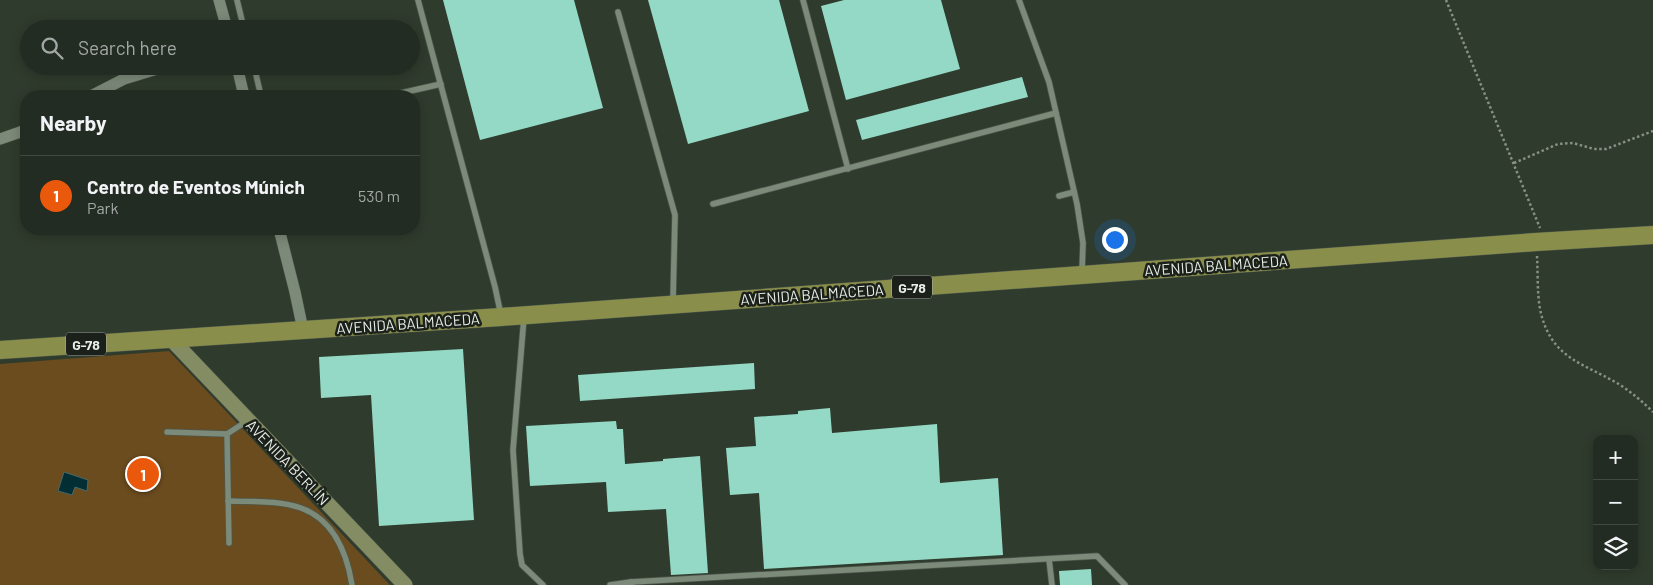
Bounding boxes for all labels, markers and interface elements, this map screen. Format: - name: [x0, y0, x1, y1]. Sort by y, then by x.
- search box: [20, 20, 420, 75]
- icon: search: [38, 34, 66, 62]
- text: Search here: [78, 36, 177, 59]
- text: Nearby: [40, 110, 106, 135]
- text: Centro de Eventos Múnich: [87, 175, 305, 198]
- text: 1: [53, 186, 59, 205]
- text: 530 m: [358, 186, 400, 205]
- text: Park: [87, 198, 118, 217]
- your location: [1102, 227, 1128, 253]
- street label: AVENIDA BALMACEDA: [1144, 251, 1288, 279]
- road number: G-78: [892, 276, 932, 298]
- street label: AVENIDA BALMACEDA: [740, 280, 884, 308]
- street label: AVENIDA BALMACEDA: [336, 309, 480, 337]
- road number: G-78: [66, 332, 106, 356]
- street label: AVENIDA BERLÍN: [243, 416, 333, 508]
- map controls: [1593, 435, 1638, 570]
- button: +: [1593, 435, 1638, 480]
- pin: 1: [127, 455, 159, 493]
- button: −: [1593, 480, 1638, 525]
- button: layers: [1593, 525, 1638, 570]

